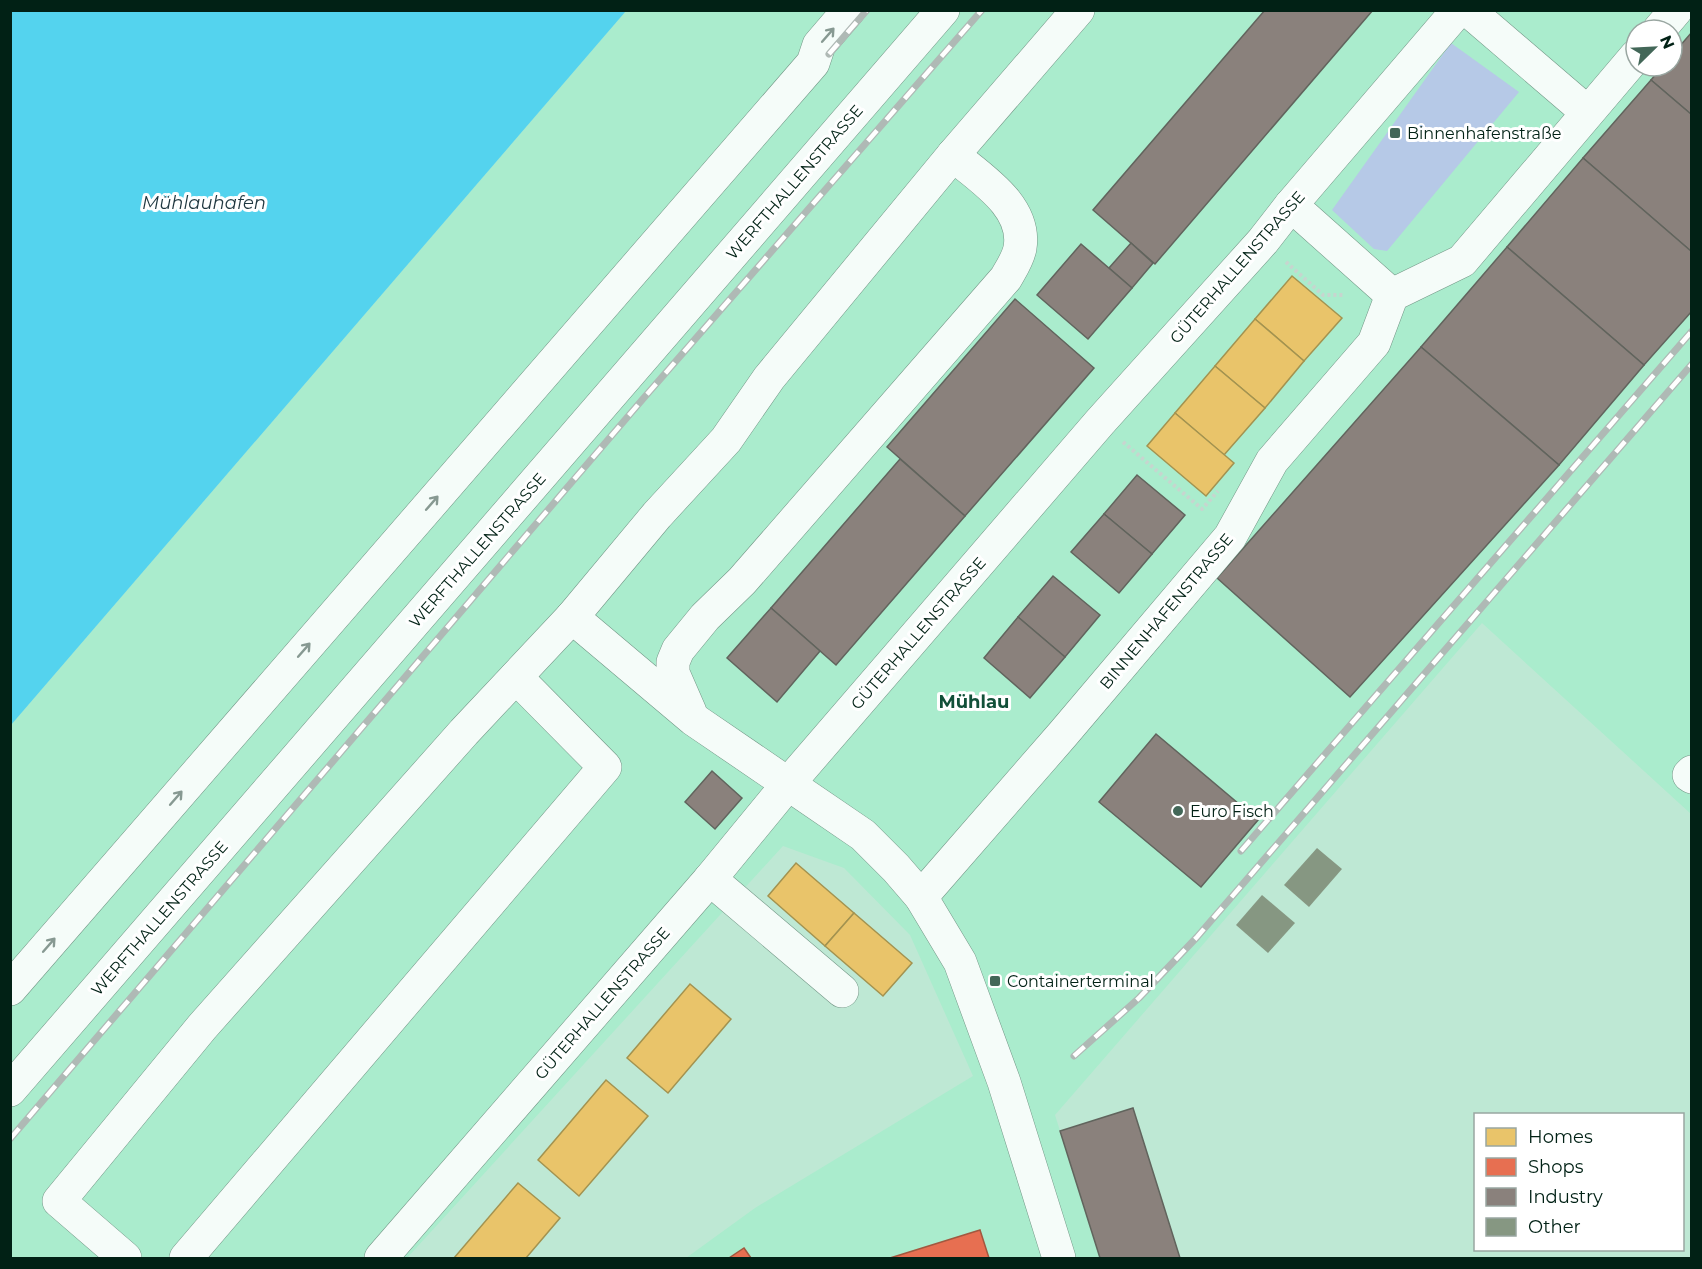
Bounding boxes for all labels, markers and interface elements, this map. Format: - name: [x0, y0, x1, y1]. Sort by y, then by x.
- north arrow: [1624, 18, 1684, 78]
- one-way arrow: [821, 28, 835, 43]
- text: N: [1656, 32, 1679, 52]
- street label: WERFTHALLENSTRASSE: [722, 101, 867, 263]
- place label: Binnenhafenstraße: [1407, 124, 1561, 143]
- marker: Binnenhafenstraße: [1388, 126, 1402, 140]
- street label: GÜTERHALLENSTRASSE: [1165, 187, 1309, 347]
- water label: Mühlauhafen: [142, 192, 266, 214]
- street label: WERFTHALLENSTRASSE: [405, 469, 550, 631]
- one-way arrow: [425, 496, 439, 511]
- street label: BINNENHAFENSTRASSE: [1096, 530, 1237, 693]
- street label: GÜTERHALLENSTRASSE: [846, 553, 990, 713]
- one-way arrow: [297, 643, 311, 658]
- district label: Mühlau: [939, 691, 1009, 713]
- one-way arrow: [170, 790, 183, 806]
- place label: Euro Fisch: [1190, 802, 1274, 821]
- marker: Euro Fisch: [1171, 804, 1185, 818]
- street label: WERFTHALLENSTRASSE: [87, 837, 232, 999]
- street label: GÜTERHALLENSTRASSE: [530, 923, 674, 1083]
- one-way arrow: [42, 938, 56, 953]
- place label: Containerterminal: [1007, 972, 1154, 991]
- marker: Containerterminal: [988, 974, 1002, 988]
- legend: [1474, 1113, 1684, 1251]
- text: Homes: [1528, 1126, 1593, 1148]
- text: Shops: [1528, 1156, 1584, 1178]
- text: Industry: [1528, 1186, 1603, 1208]
- text: Other: [1528, 1216, 1581, 1238]

